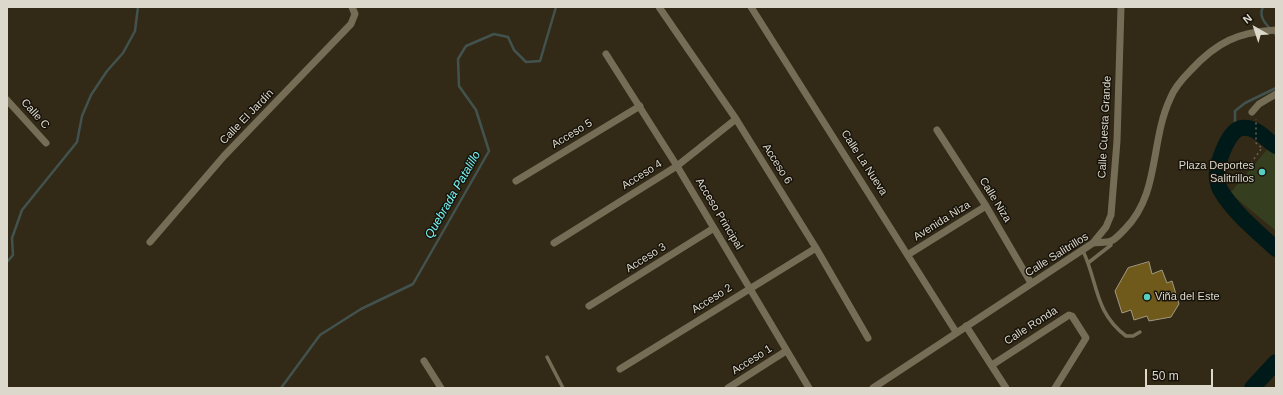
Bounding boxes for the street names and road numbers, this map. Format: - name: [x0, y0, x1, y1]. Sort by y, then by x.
- street label: Calle Cuesta Grande: [1096, 75, 1114, 179]
- street label: Calle El Jardín: [217, 87, 277, 147]
- street label: Calle C: [18, 96, 52, 132]
- street label: Acceso 5: [549, 117, 595, 151]
- street label: Calle La Nueva: [838, 128, 890, 198]
- street label: Acceso 6: [759, 141, 795, 187]
- street label: Acceso 4: [619, 157, 665, 193]
- street label: Calle Niza: [976, 175, 1014, 225]
- street label: Acceso Principal: [692, 176, 746, 252]
- street label: Avenida Niza: [911, 198, 973, 244]
- street label: Calle Salitrillos: [1023, 230, 1091, 280]
- street label: Acceso 3: [623, 240, 669, 276]
- street label: Acceso 2: [689, 281, 735, 317]
- street label: Calle Ronda: [1002, 304, 1060, 348]
- street label: Acceso 1: [729, 342, 775, 378]

